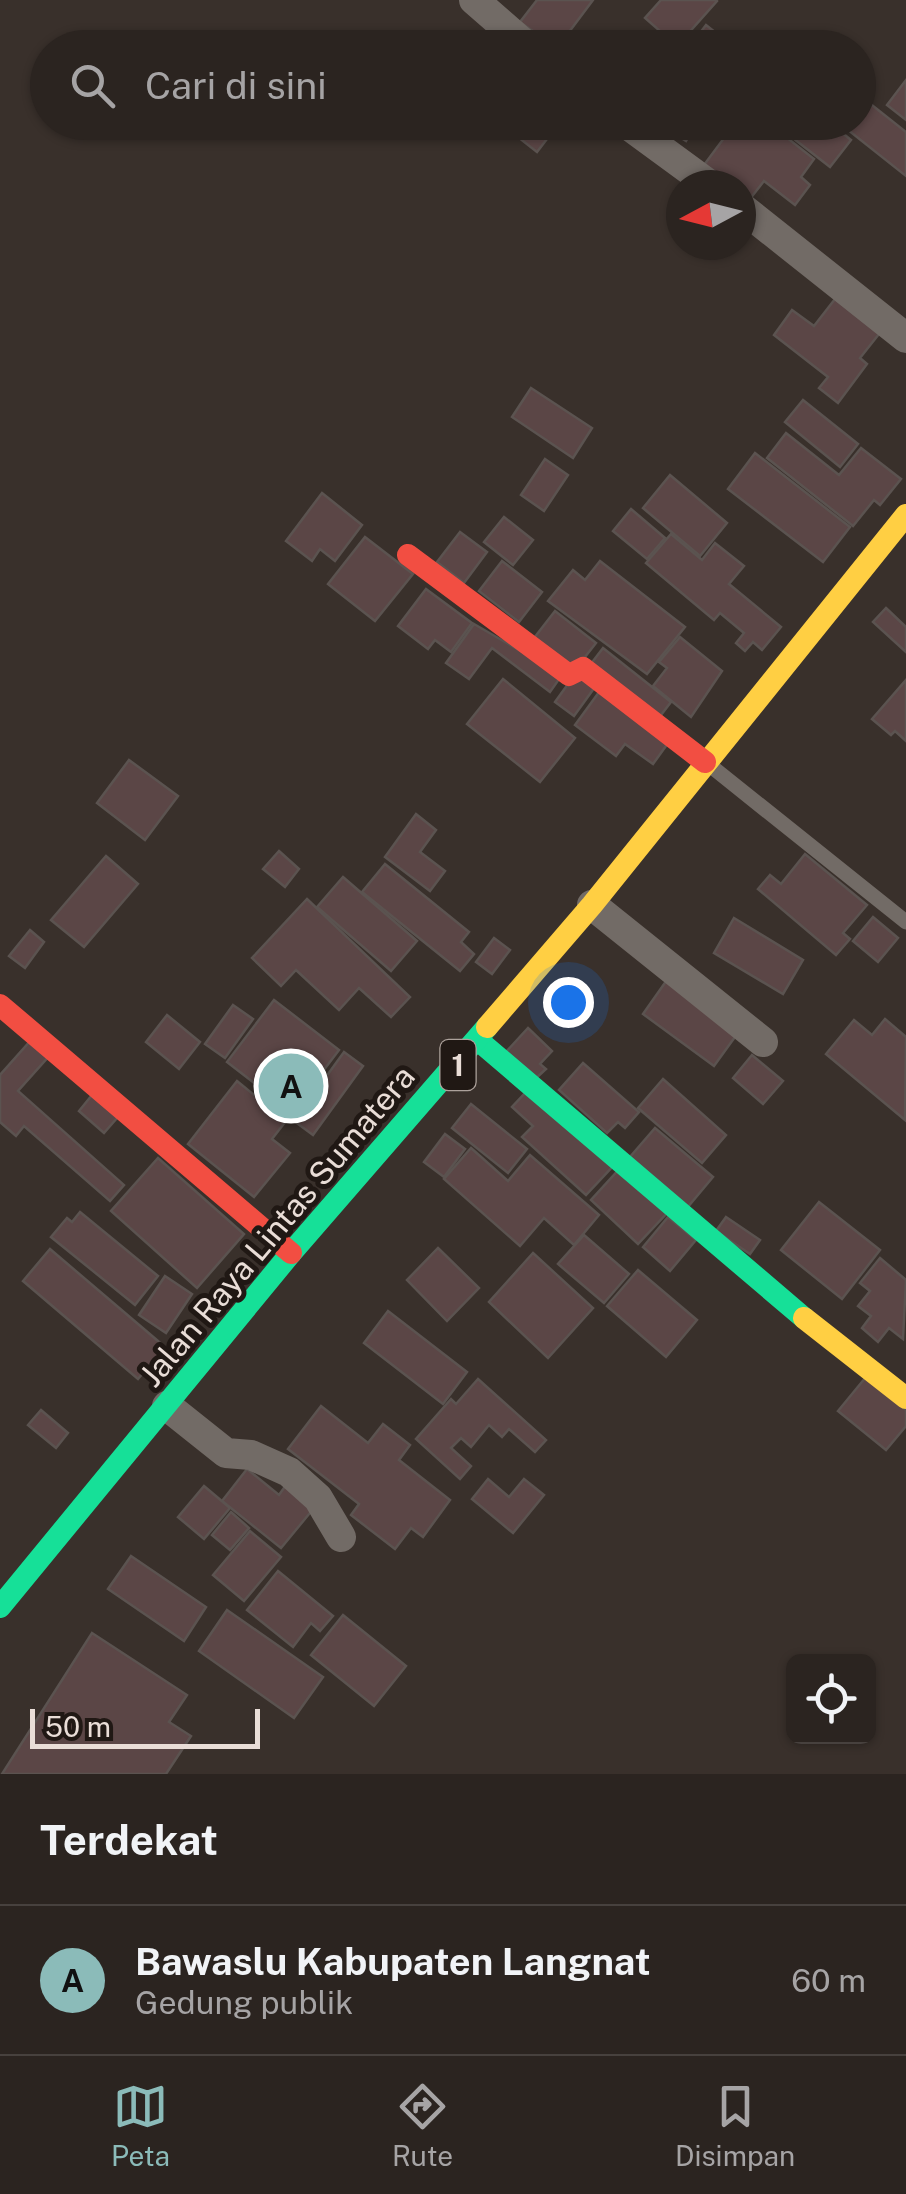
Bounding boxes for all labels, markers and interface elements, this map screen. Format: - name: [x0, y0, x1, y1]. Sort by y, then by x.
- search box: [30, 30, 876, 140]
- icon: search: [65, 58, 120, 113]
- text: Cari di sini: [145, 63, 327, 108]
- north arrow: [666, 170, 756, 260]
- your location: [543, 977, 594, 1028]
- road number: 1: [440, 1040, 476, 1090]
- pin: A: [258, 1048, 324, 1124]
- street label: Jalan Raya Lintas Sumatera: [132, 1058, 422, 1394]
- map controls: [786, 1654, 876, 1744]
- button: locate: [786, 1654, 876, 1744]
- scale bar: [30, 1704, 260, 1748]
- text: 50 m: [45, 1710, 111, 1743]
- text: Terdekat: [40, 1815, 218, 1864]
- text: Bawaslu Kabupaten Langnat: [135, 1939, 651, 1984]
- text: A: [61, 1962, 84, 1999]
- text: 60 m: [791, 1962, 866, 1999]
- text: Gedung publik: [135, 1984, 353, 2021]
- tab: Peta: [111, 2079, 170, 2172]
- tab: Rute: [392, 2079, 453, 2172]
- tab: Disimpan: [675, 2079, 795, 2172]

